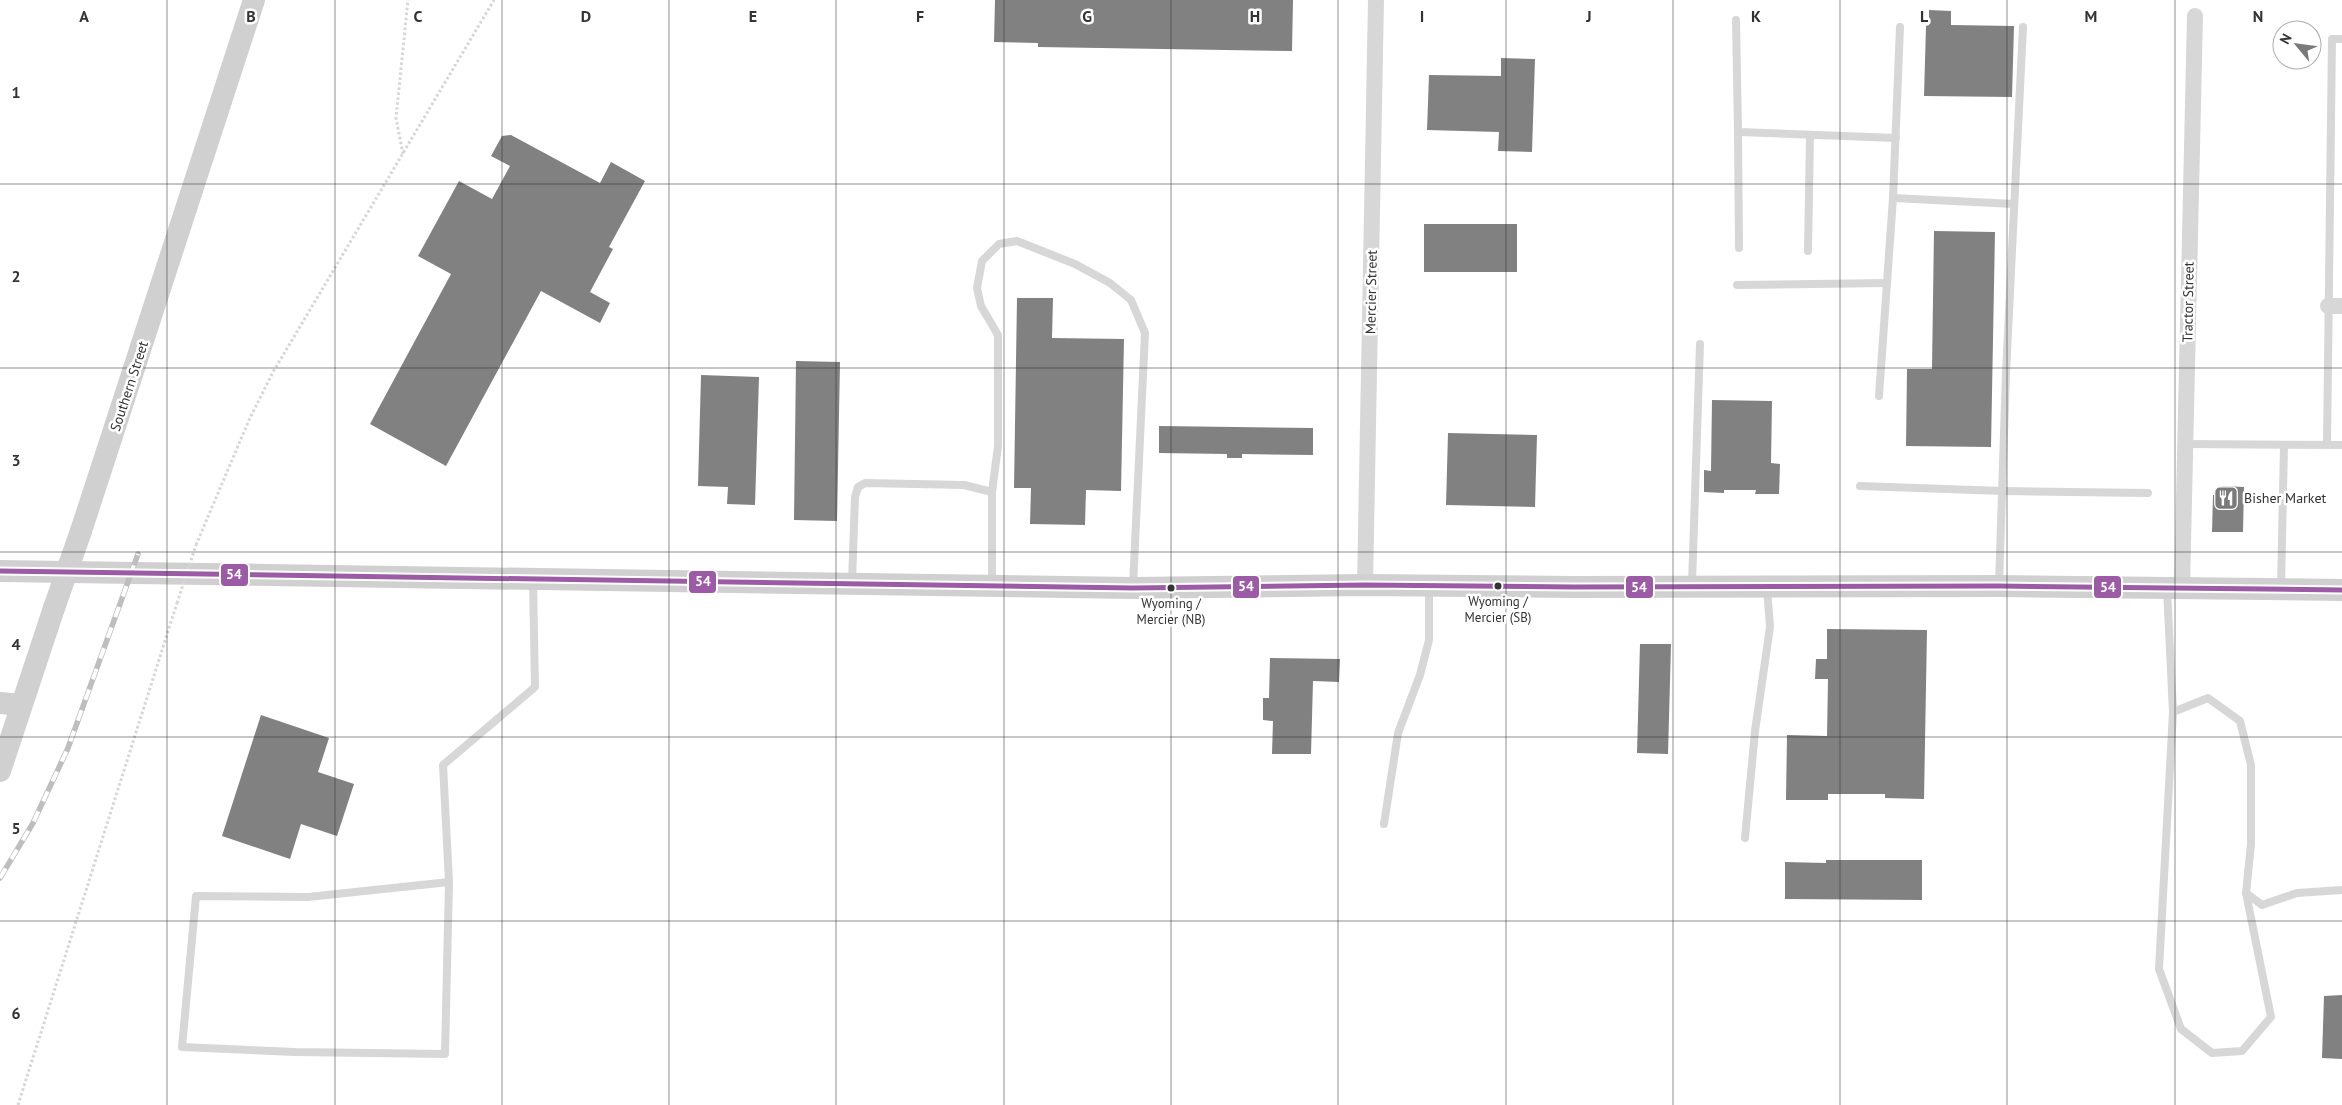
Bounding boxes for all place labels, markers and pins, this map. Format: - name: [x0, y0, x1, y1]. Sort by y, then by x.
- restaurant icon: Bisher Market: [2213, 485, 2239, 511]
- place label: Bisher Market: [2244, 489, 2327, 507]
- marker: Wyoming / Mercier (SB): [1493, 581, 1503, 591]
- marker: Wyoming / Mercier (NB): [1166, 583, 1176, 593]
- place label: Wyoming / Mercier (SB): [1465, 593, 1531, 626]
- place label: Wyoming / Mercier (NB): [1137, 595, 1205, 628]

